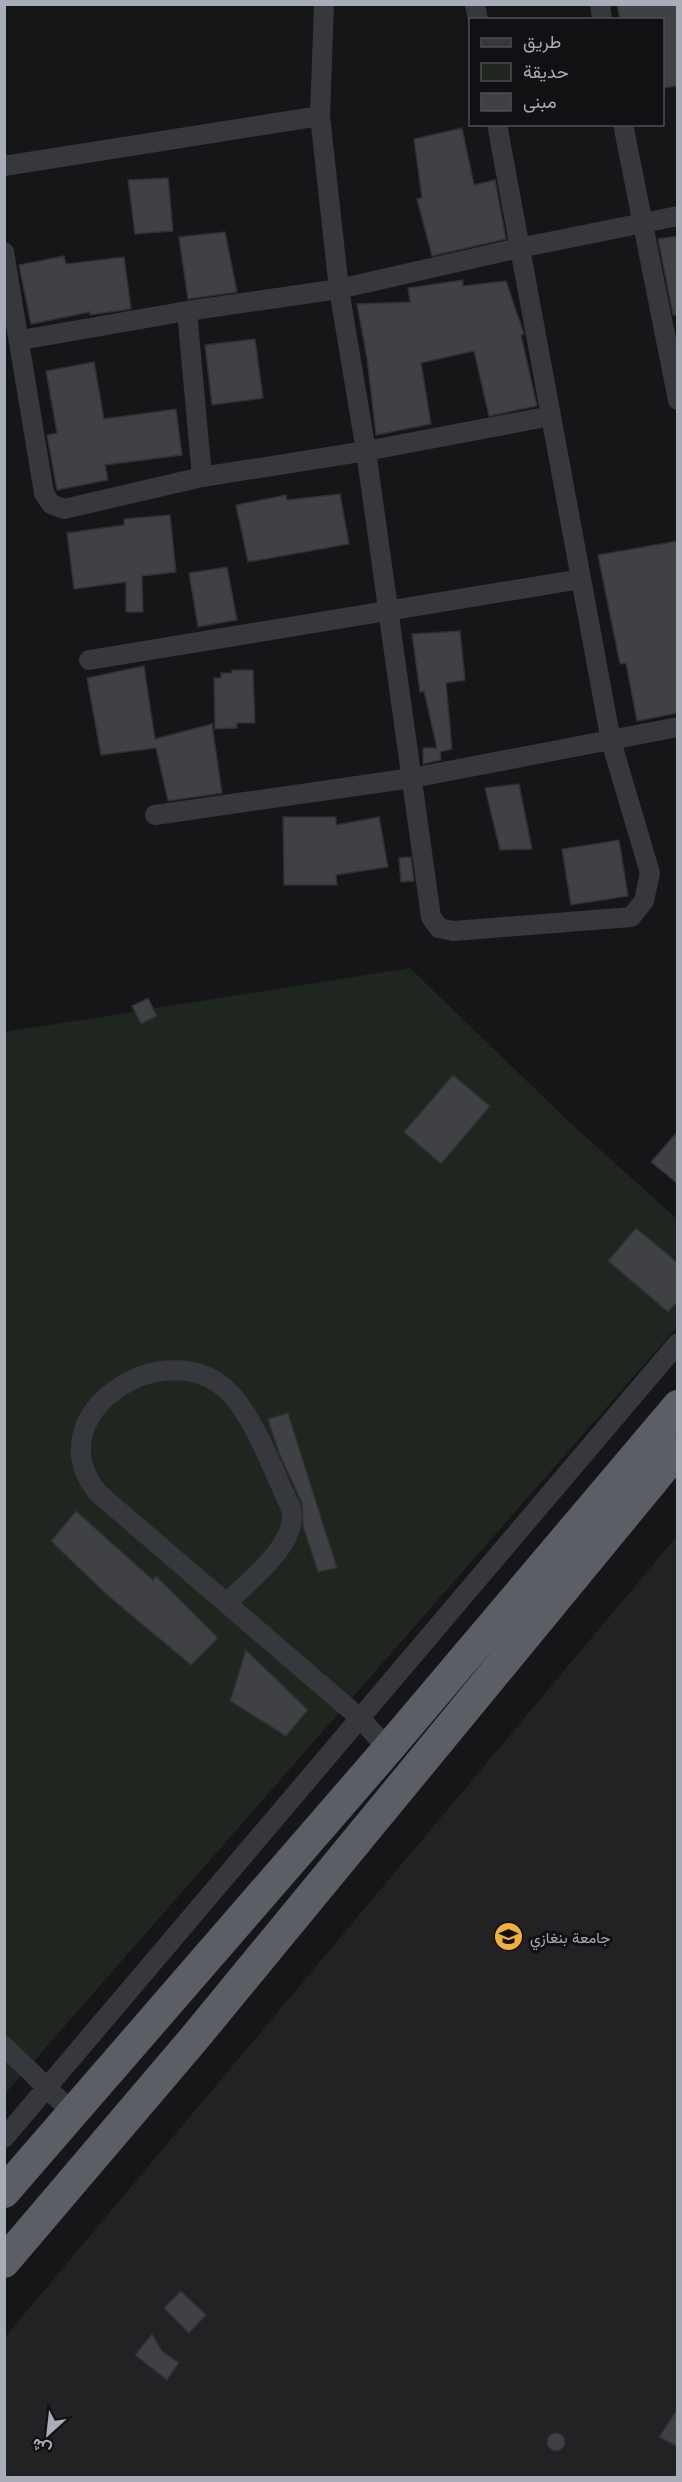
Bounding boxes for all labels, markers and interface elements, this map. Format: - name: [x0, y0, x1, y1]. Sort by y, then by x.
- legend: [469, 18, 664, 126]
- text: طريق: [523, 31, 561, 53]
- text: حديقة: [523, 61, 569, 82]
- text: مبنى: [523, 91, 557, 113]
- school or university icon: جامعة بنغازي: [493, 1921, 525, 1953]
- place label: جامعة بنغازي: [530, 1928, 610, 1951]
- north arrow: [18, 2404, 78, 2464]
- text: ش: [28, 2434, 54, 2461]

